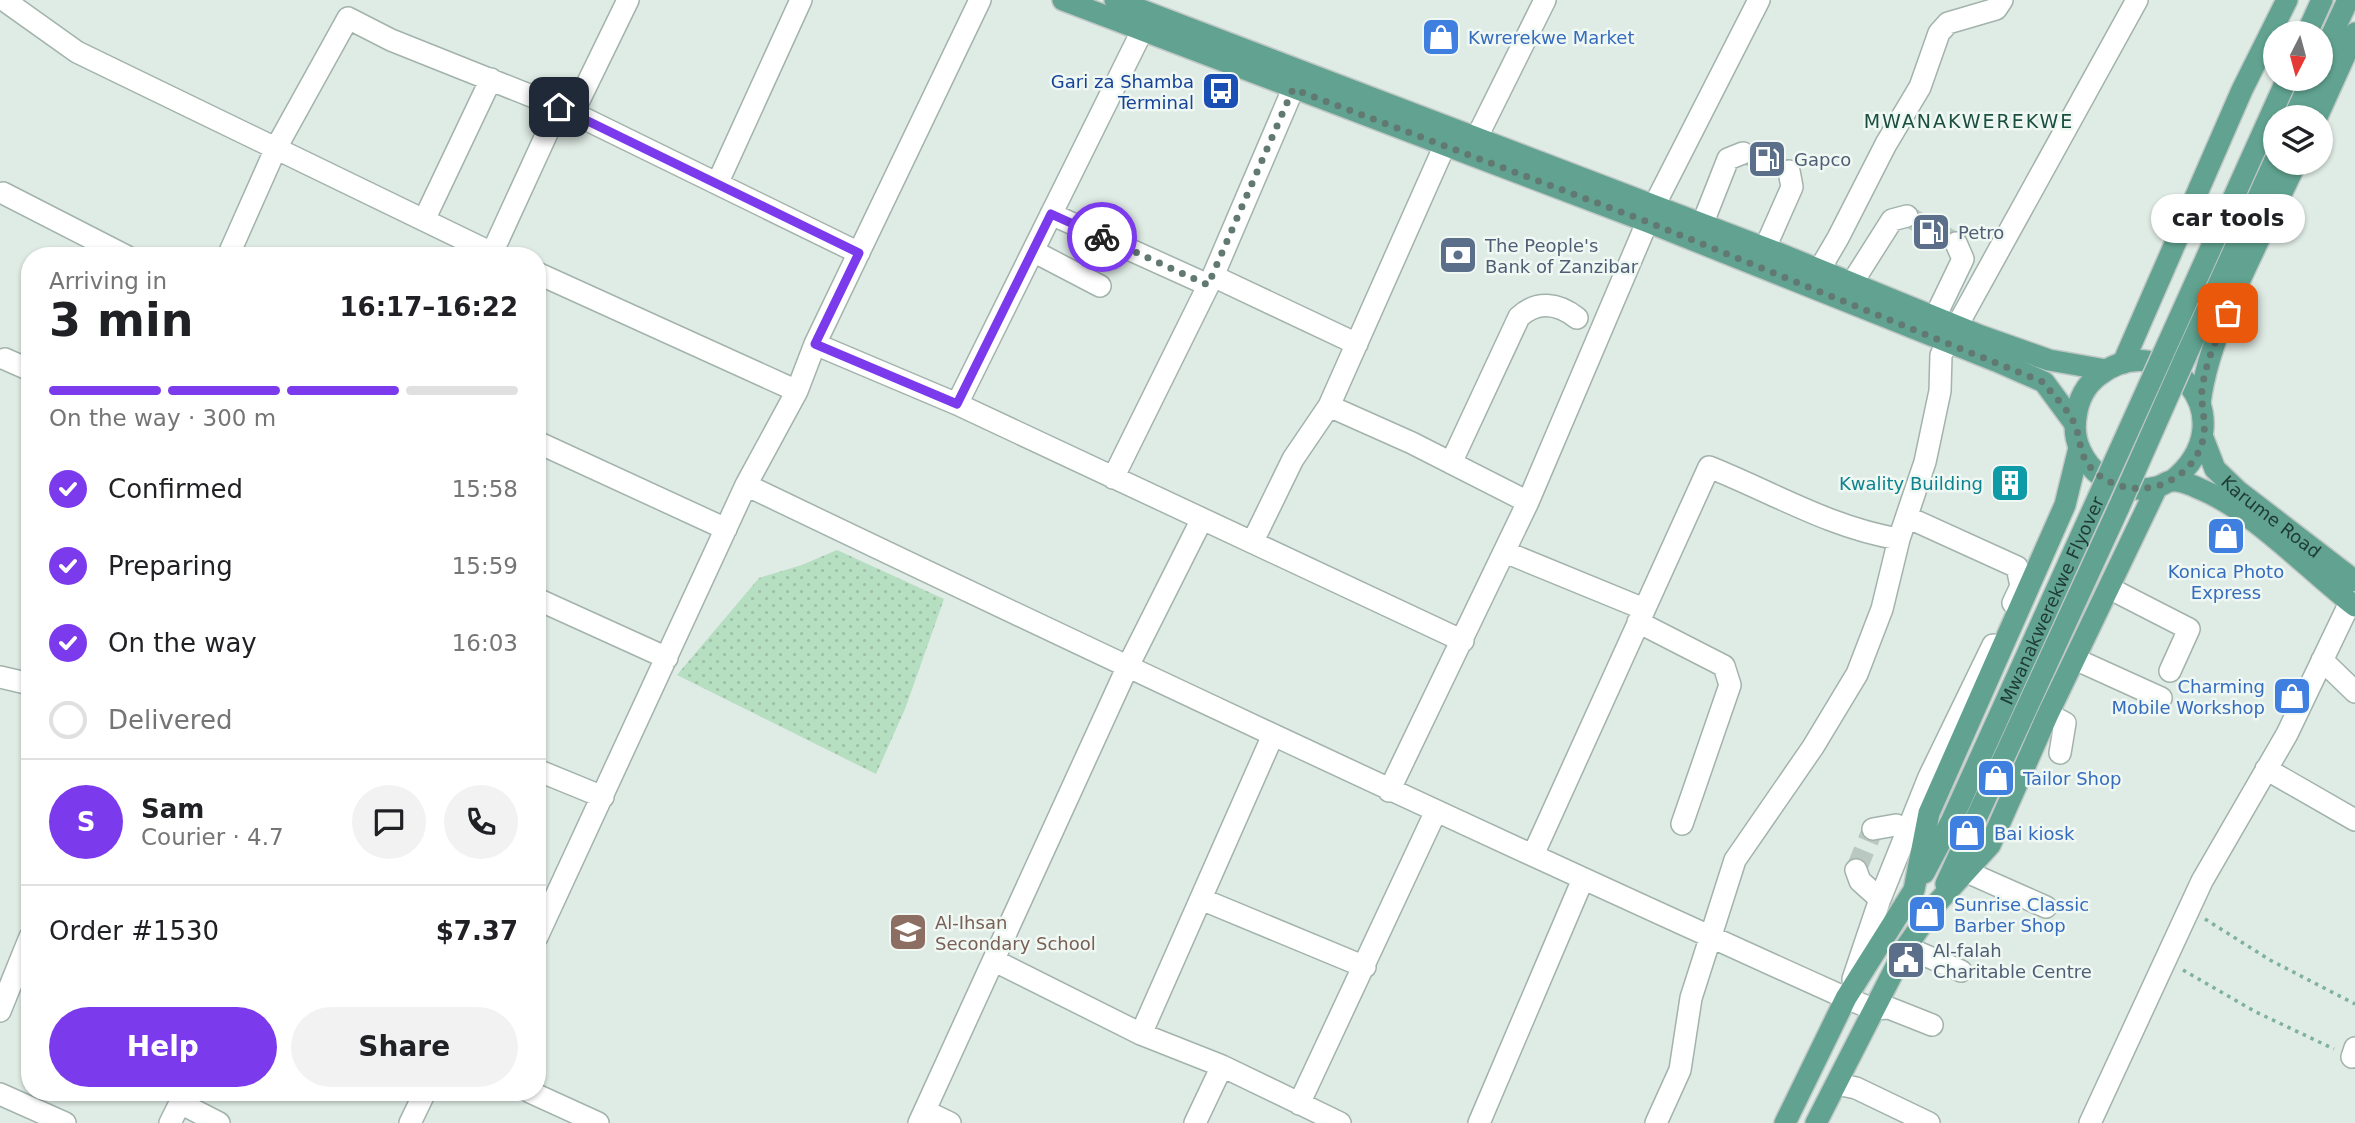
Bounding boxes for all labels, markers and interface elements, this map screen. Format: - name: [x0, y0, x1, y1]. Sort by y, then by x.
- shop icon: Kwrerekwe Market: [1420, 16, 1462, 58]
- north arrow: [2263, 21, 2333, 91]
- map controls: [2263, 21, 2333, 175]
- place label: Kwrerekwe Market: [1468, 27, 1635, 48]
- bus stop icon: Gari za Shamba Terminal: [1200, 70, 1242, 112]
- place label: Gari za Shamba Terminal: [1051, 71, 1194, 113]
- pin: [529, 77, 589, 137]
- icon: home: [540, 88, 578, 126]
- button: layers: [2263, 105, 2333, 175]
- district label: MWANAKWEREKWE: [1864, 110, 2074, 132]
- fuel station icon: Gapco: [1746, 138, 1788, 180]
- place label: Gapco: [1794, 149, 1851, 170]
- callout: car tools: [2151, 194, 2305, 243]
- courier: [1067, 202, 1137, 272]
- text: car tools: [2172, 205, 2284, 231]
- fuel station icon: Petro: [1910, 211, 1952, 253]
- icon: bike: [1083, 218, 1121, 256]
- place label: Petro: [1958, 222, 2004, 243]
- bank icon: The People's Bank of Zanzibar: [1437, 234, 1479, 276]
- place label: The People's Bank of Zanzibar: [1484, 235, 1639, 277]
- text: Arriving in: [49, 268, 167, 294]
- pin: [2198, 283, 2258, 343]
- text: 16:17–16:22: [339, 292, 518, 322]
- text: 3 min: [49, 293, 193, 347]
- icon: bag: [2209, 294, 2247, 332]
- text: On the way · 300 m: [49, 405, 276, 431]
- building icon: Kwality Building: [1989, 462, 2031, 504]
- icon: check: [49, 470, 87, 508]
- street label: Karume Road: [2217, 471, 2326, 562]
- place label: Kwality Building: [1839, 473, 1983, 494]
- text: Confirmed: [108, 474, 243, 504]
- text: 15:58: [452, 476, 518, 502]
- street label: Mwanakwerekwe Flyover: [1995, 493, 2108, 708]
- shop icon: Konica Photo Express: [2205, 515, 2247, 557]
- icon: check: [49, 547, 87, 585]
- text: Preparing: [108, 551, 233, 581]
- text: 15:59: [452, 553, 518, 579]
- place label: Konica Photo Express: [2168, 561, 2284, 603]
- icon: check: [49, 624, 87, 662]
- text: On the way: [108, 628, 257, 658]
- text: 16:03: [452, 630, 518, 656]
- shop icon: Charming Mobile Workshop: [2271, 675, 2313, 717]
- place label: Charming Mobile Workshop: [2111, 676, 2265, 718]
- text: Delivered: [108, 705, 232, 735]
- shop icon: Tailor Shop: [1975, 757, 2017, 799]
- place label: Tailor Shop: [2022, 768, 2121, 789]
- button: chat: [352, 785, 426, 859]
- button: phone: [444, 785, 518, 859]
- text: Sam: [141, 794, 204, 824]
- text: S: [77, 807, 95, 837]
- shop icon: Bai kiosk: [1946, 812, 1988, 854]
- place label: Bai kiosk: [1994, 823, 2075, 844]
- text: Courier · 4.7: [141, 824, 284, 850]
- shop icon: Sunrise Classic Barber Shop: [1906, 893, 1948, 935]
- place label: Sunrise Classic Barber Shop: [1954, 894, 2089, 936]
- school or university icon: Al-Ihsan Secondary School: [887, 911, 929, 953]
- place label: Al-Ihsan Secondary School: [935, 912, 1096, 954]
- text: Order #1530: [49, 916, 219, 946]
- text: $7.37: [436, 916, 518, 946]
- public building icon: Al-falah Charitable Centre: [1885, 939, 1927, 981]
- place label: Al-falah Charitable Centre: [1933, 940, 2092, 982]
- button: Help: [49, 1007, 277, 1087]
- button: Share: [291, 1007, 518, 1087]

